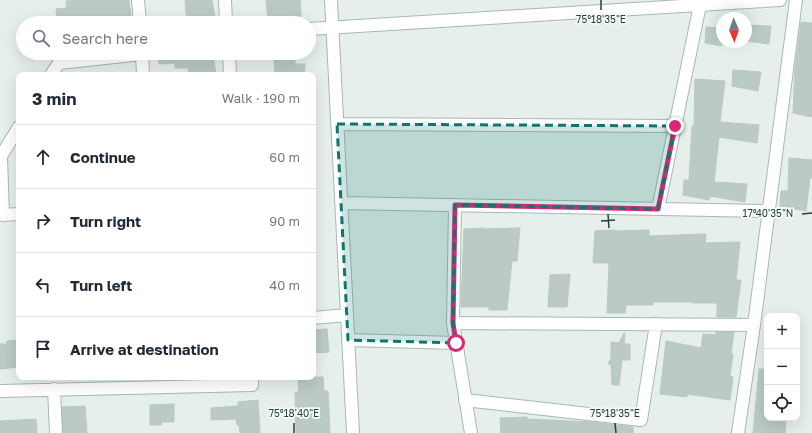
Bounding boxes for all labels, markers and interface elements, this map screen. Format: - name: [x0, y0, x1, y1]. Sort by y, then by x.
- north arrow: [716, 12, 752, 48]
- text: 75°18'35"E: [576, 13, 626, 25]
- search box: [16, 16, 316, 60]
- icon: search: [30, 27, 52, 49]
- text: Search here: [62, 29, 148, 47]
- text: 3 min: [32, 88, 76, 109]
- text: Walk · 190 m: [222, 90, 300, 106]
- route end: [666, 117, 684, 135]
- icon: ahead: [32, 146, 54, 168]
- text: Continue: [70, 148, 136, 166]
- text: 60 m: [269, 149, 300, 165]
- text: 17°40'35"N: [743, 207, 793, 219]
- icon: right: [32, 210, 54, 232]
- text: Turn right: [70, 212, 141, 230]
- text: 90 m: [269, 213, 300, 229]
- icon: left: [32, 274, 54, 296]
- text: Turn left: [70, 276, 132, 294]
- text: 40 m: [269, 277, 300, 293]
- map controls: [764, 313, 800, 421]
- button: +: [764, 313, 800, 349]
- route start: [447, 334, 465, 352]
- icon: arrive: [32, 338, 54, 360]
- text: Arrive at destination: [70, 340, 219, 358]
- button: −: [764, 349, 800, 385]
- button: locate: [764, 385, 800, 421]
- text: 75°18'40"E: [269, 407, 319, 419]
- text: 75°18'35"E: [590, 407, 640, 419]

